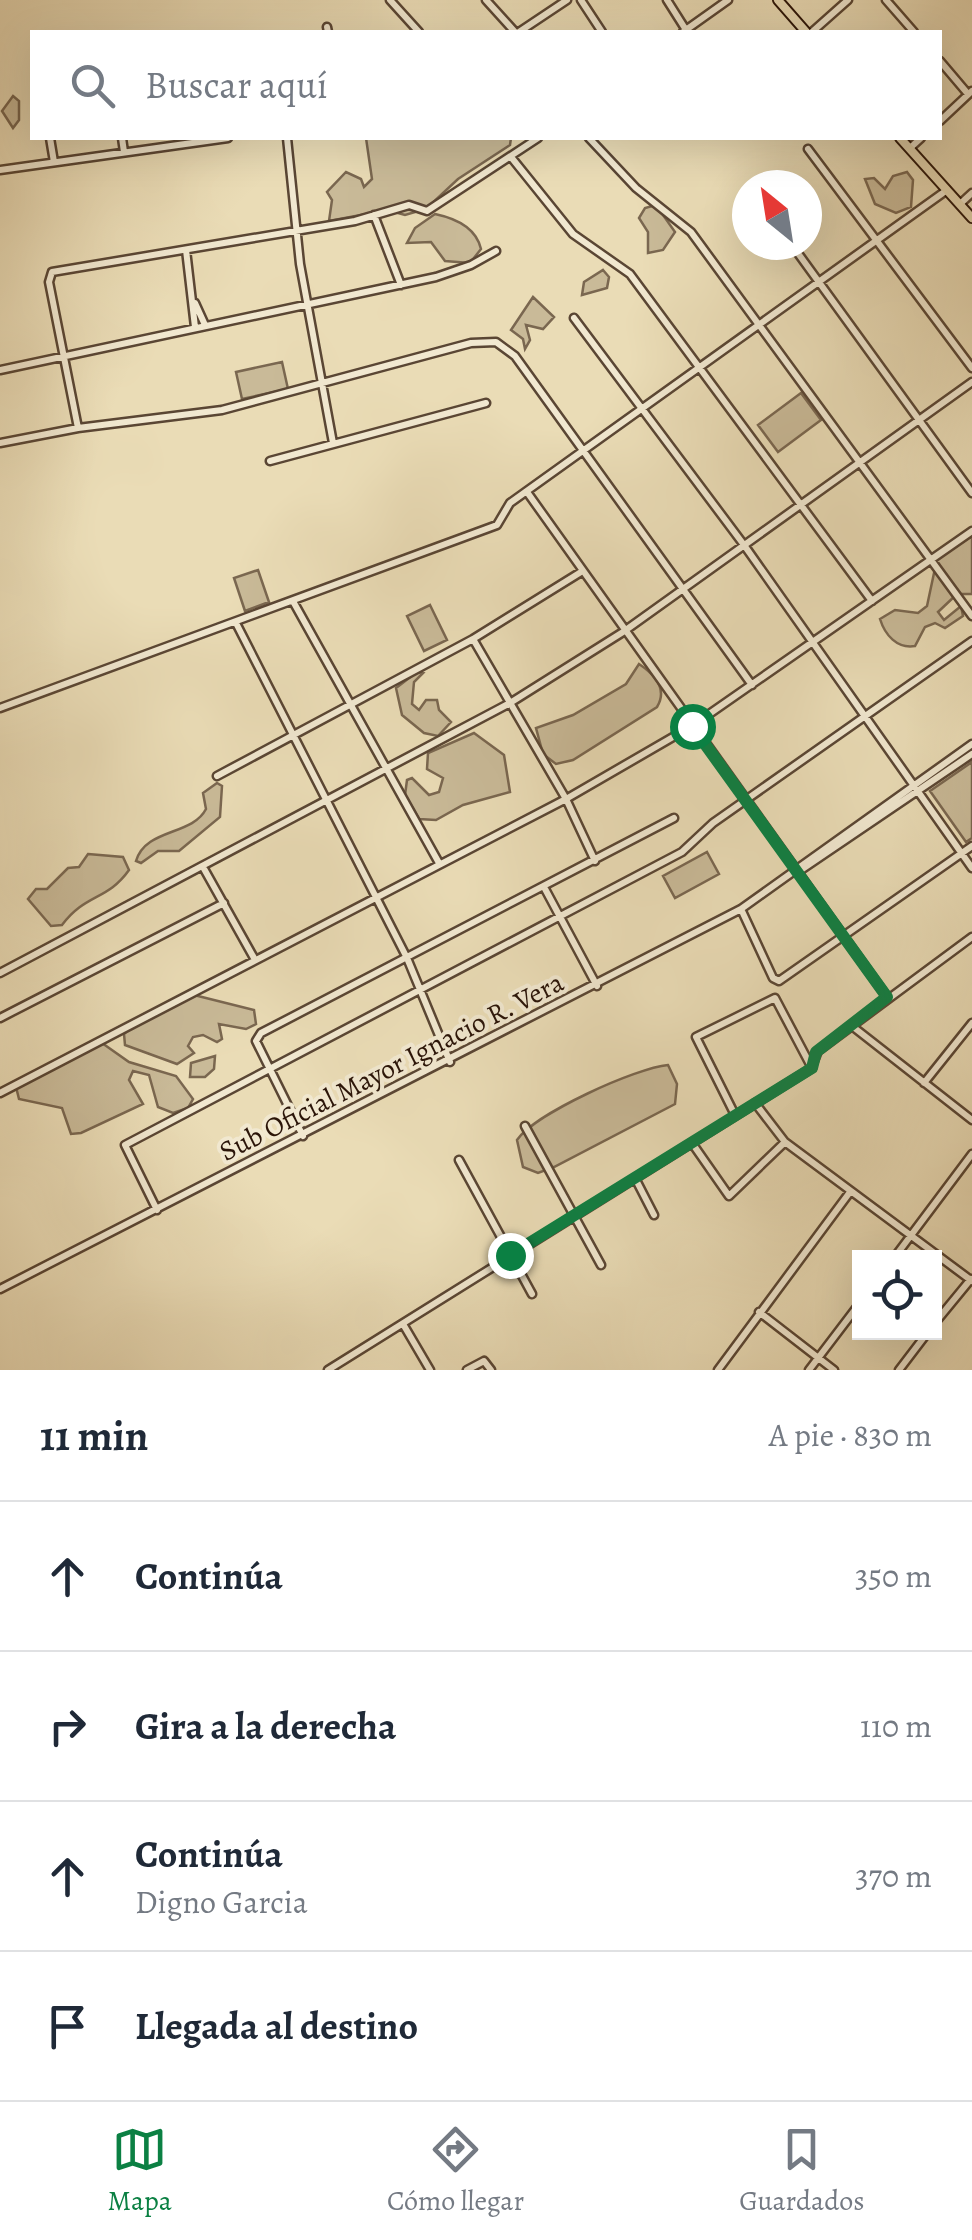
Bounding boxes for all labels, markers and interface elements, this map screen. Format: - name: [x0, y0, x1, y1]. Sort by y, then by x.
- search box: [30, 30, 942, 140]
- icon: search: [65, 58, 120, 113]
- text: Buscar aquí: [145, 59, 328, 111]
- north arrow: [732, 170, 822, 260]
- route start: [670, 704, 716, 750]
- street label: Sub Oficial Mayor Ignacio R. Vera: [213, 963, 570, 1170]
- route end: [488, 1233, 534, 1279]
- map controls: [852, 1250, 942, 1340]
- button: locate: [852, 1250, 942, 1340]
- text: 11 min: [40, 1407, 148, 1464]
- text: A pie · 830 m: [769, 1413, 932, 1457]
- icon: ahead: [40, 1549, 95, 1604]
- text: Continúa: [135, 1550, 283, 1602]
- text: 350 m: [855, 1554, 932, 1598]
- icon: right: [40, 1699, 95, 1754]
- text: Gira a la derecha: [135, 1700, 396, 1752]
- text: 110 m: [860, 1704, 932, 1748]
- text: Continúa: [135, 1828, 283, 1880]
- icon: ahead: [40, 1849, 95, 1904]
- text: 370 m: [855, 1854, 932, 1898]
- text: Digno Garcia: [135, 1880, 308, 1924]
- icon: arrive: [40, 1999, 95, 2054]
- text: Llegada al destino: [135, 2000, 418, 2052]
- tab: Mapa: [108, 2122, 172, 2220]
- tab: Cómo llegar: [387, 2122, 524, 2220]
- tab: Guardados: [739, 2122, 864, 2220]

